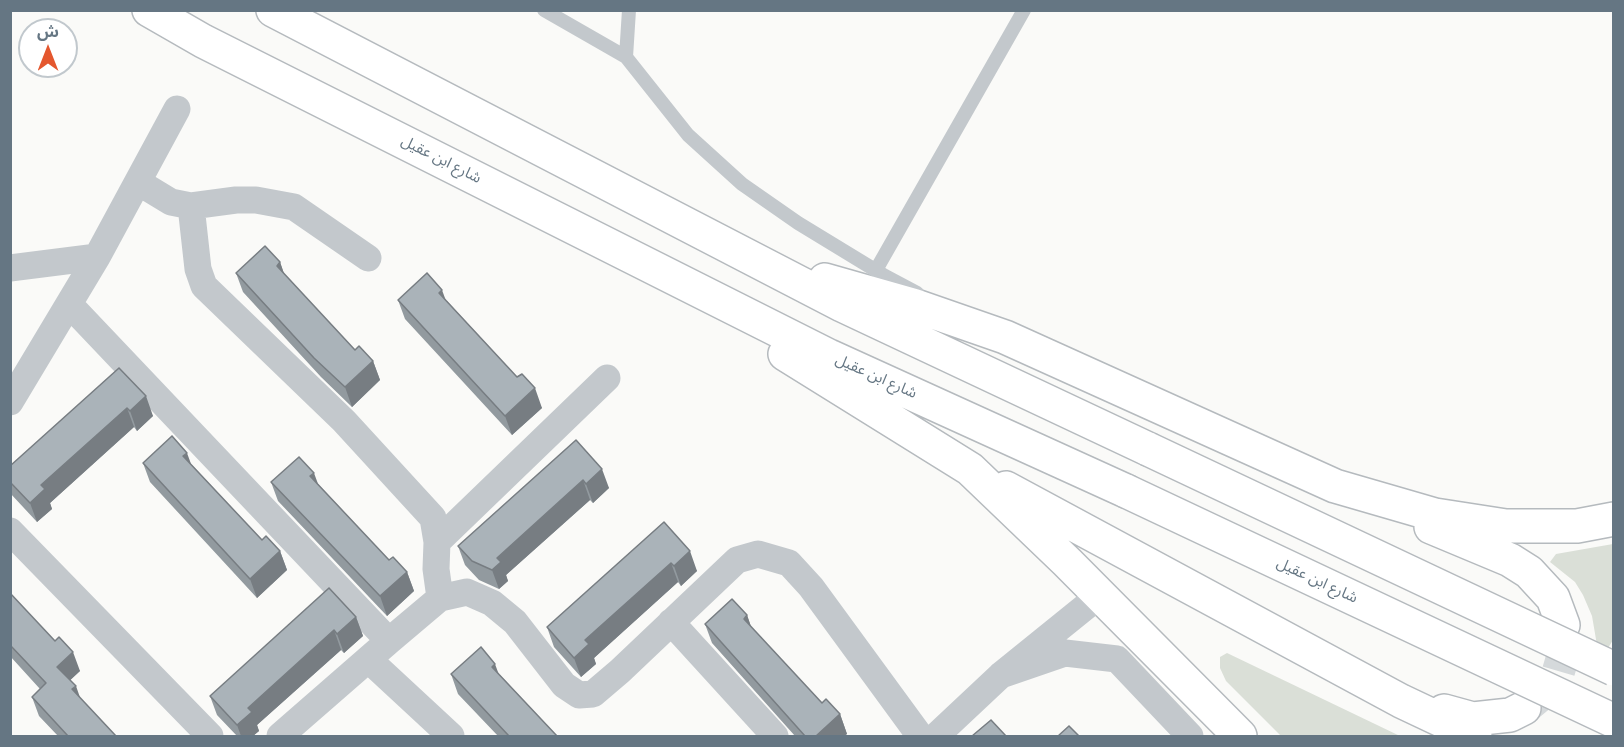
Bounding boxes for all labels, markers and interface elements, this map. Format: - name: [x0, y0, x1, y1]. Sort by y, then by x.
- north arrow: [18, 18, 78, 78]
- text: ش: [37, 21, 59, 42]
- street label: شارع ابن عقيل: [398, 132, 484, 188]
- street label: شارع ابن عقيل: [832, 351, 920, 403]
- street label: شارع ابن عقيل: [1274, 554, 1360, 608]

